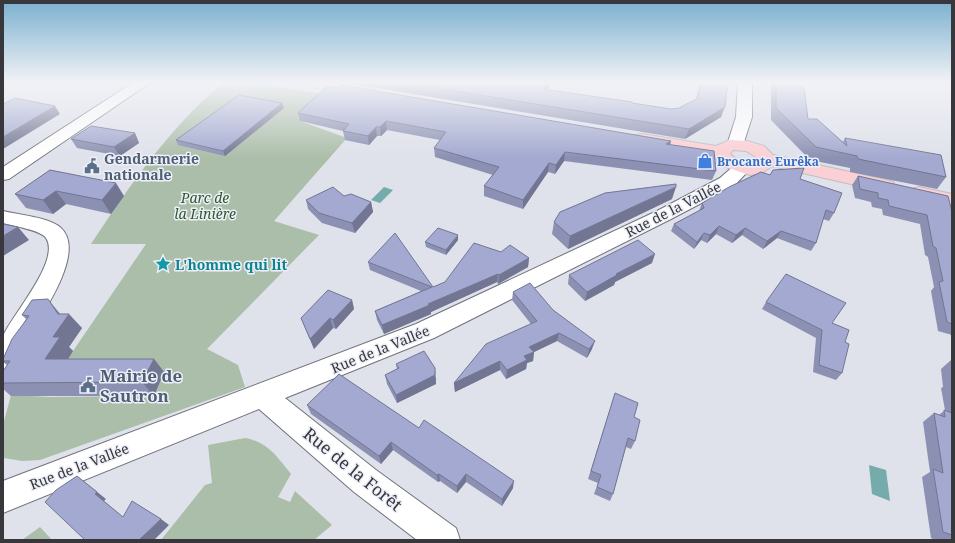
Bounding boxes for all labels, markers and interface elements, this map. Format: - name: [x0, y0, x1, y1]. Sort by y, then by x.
- place label: Gendarmerie nationale: [104, 149, 199, 184]
- shop icon: Brocante Eurêka: [696, 152, 714, 170]
- place label: Brocante Eurêka: [717, 153, 819, 170]
- public building icon: Gendarmerie nationale: [83, 157, 101, 175]
- street label: Rue de la Vallée: [622, 177, 724, 241]
- park label: Parc de la Linière: [174, 188, 236, 223]
- place icon: L'homme qui lit: [154, 255, 172, 273]
- place label: L'homme qui lit: [175, 255, 287, 274]
- street label: Rue de la Vallée: [328, 321, 432, 377]
- place label: Mairie de Sautron: [100, 364, 182, 407]
- public building icon: Mairie de Sautron: [79, 376, 97, 394]
- street label: Rue de la Forêt: [299, 422, 407, 516]
- street label: Rue de la Vallée: [27, 438, 131, 494]

